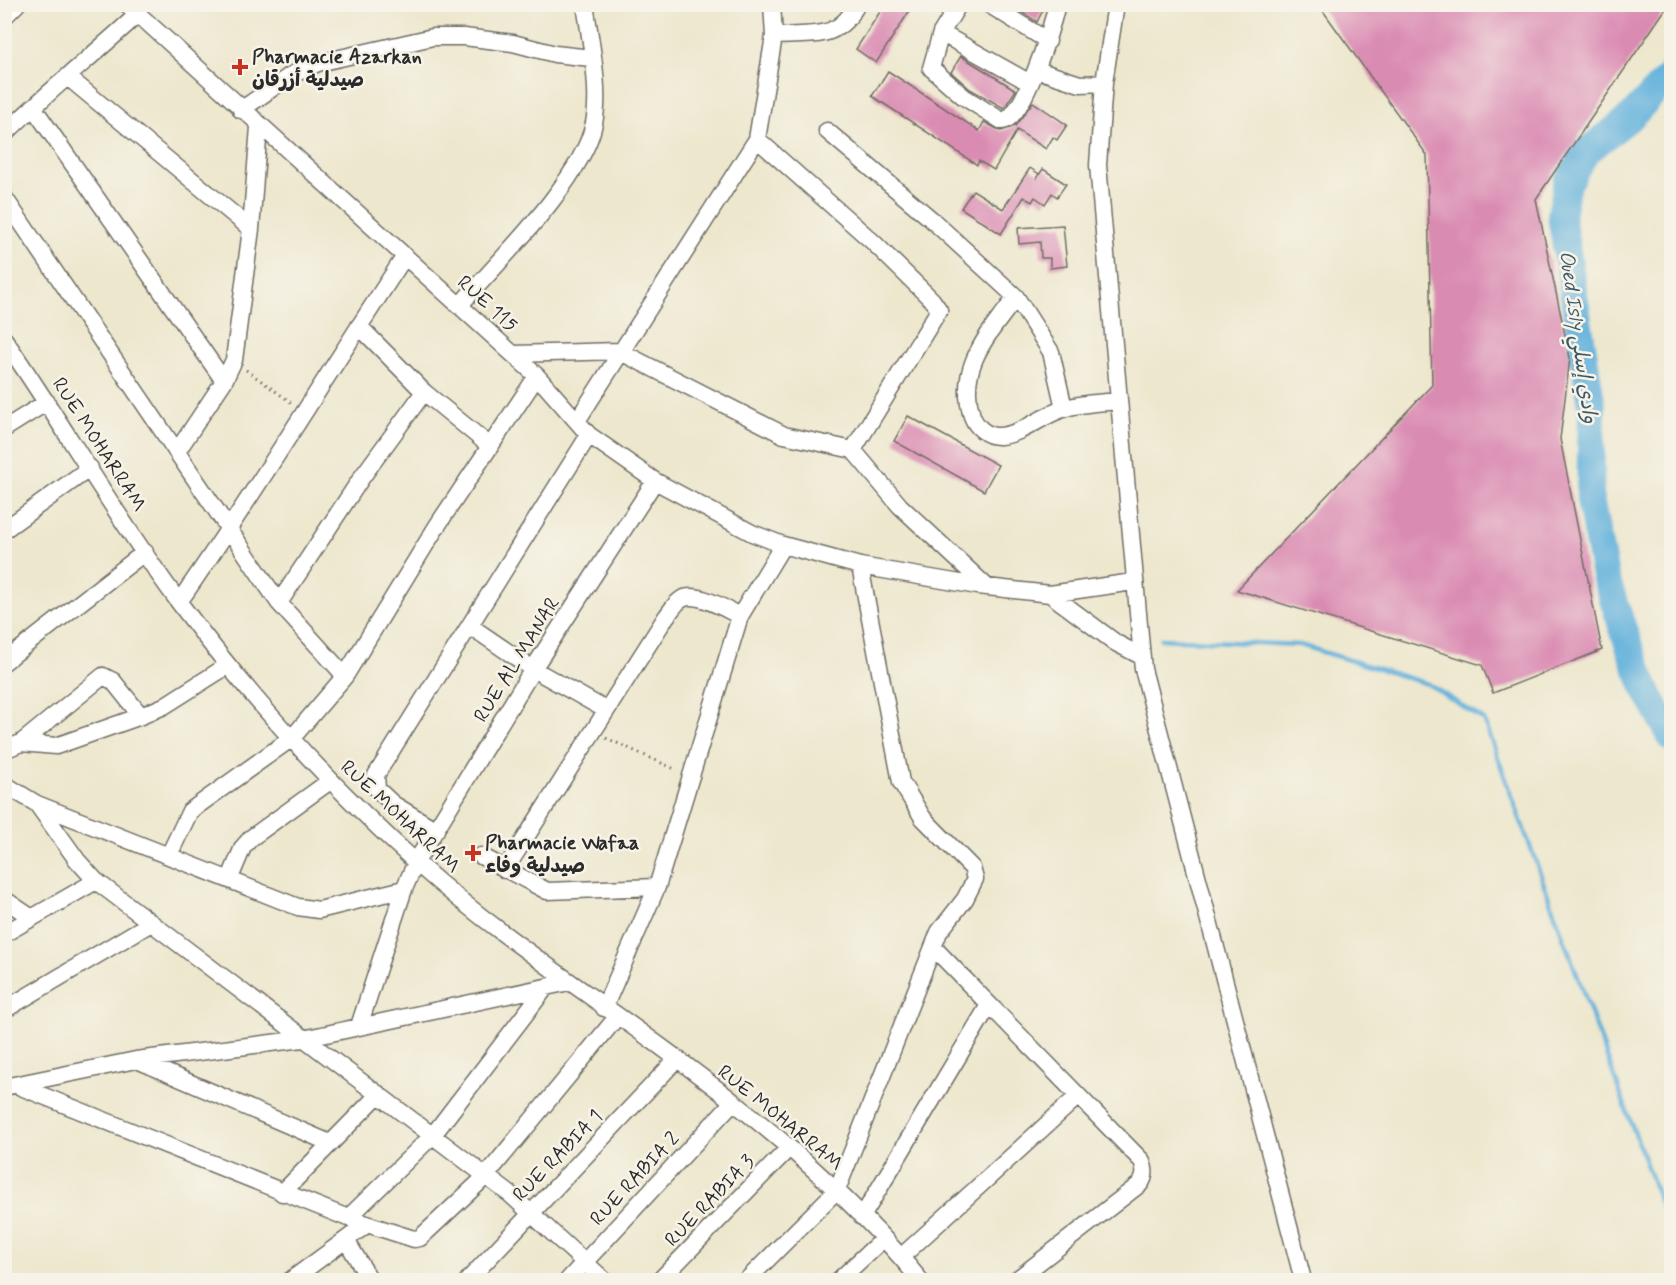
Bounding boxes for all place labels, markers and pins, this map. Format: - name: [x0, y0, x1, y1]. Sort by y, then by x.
- place label: Pharmacie Azarkan صيدلية أزرقان: [252, 44, 422, 94]
- marker: Pharmacie Azarkan صيدلية أزرقان: [233, 60, 247, 74]
- place label: Pharmacie Wafaa صيدلية وفاء: [485, 830, 639, 880]
- marker: Pharmacie Wafaa صيدلية وفاء: [466, 846, 480, 860]

